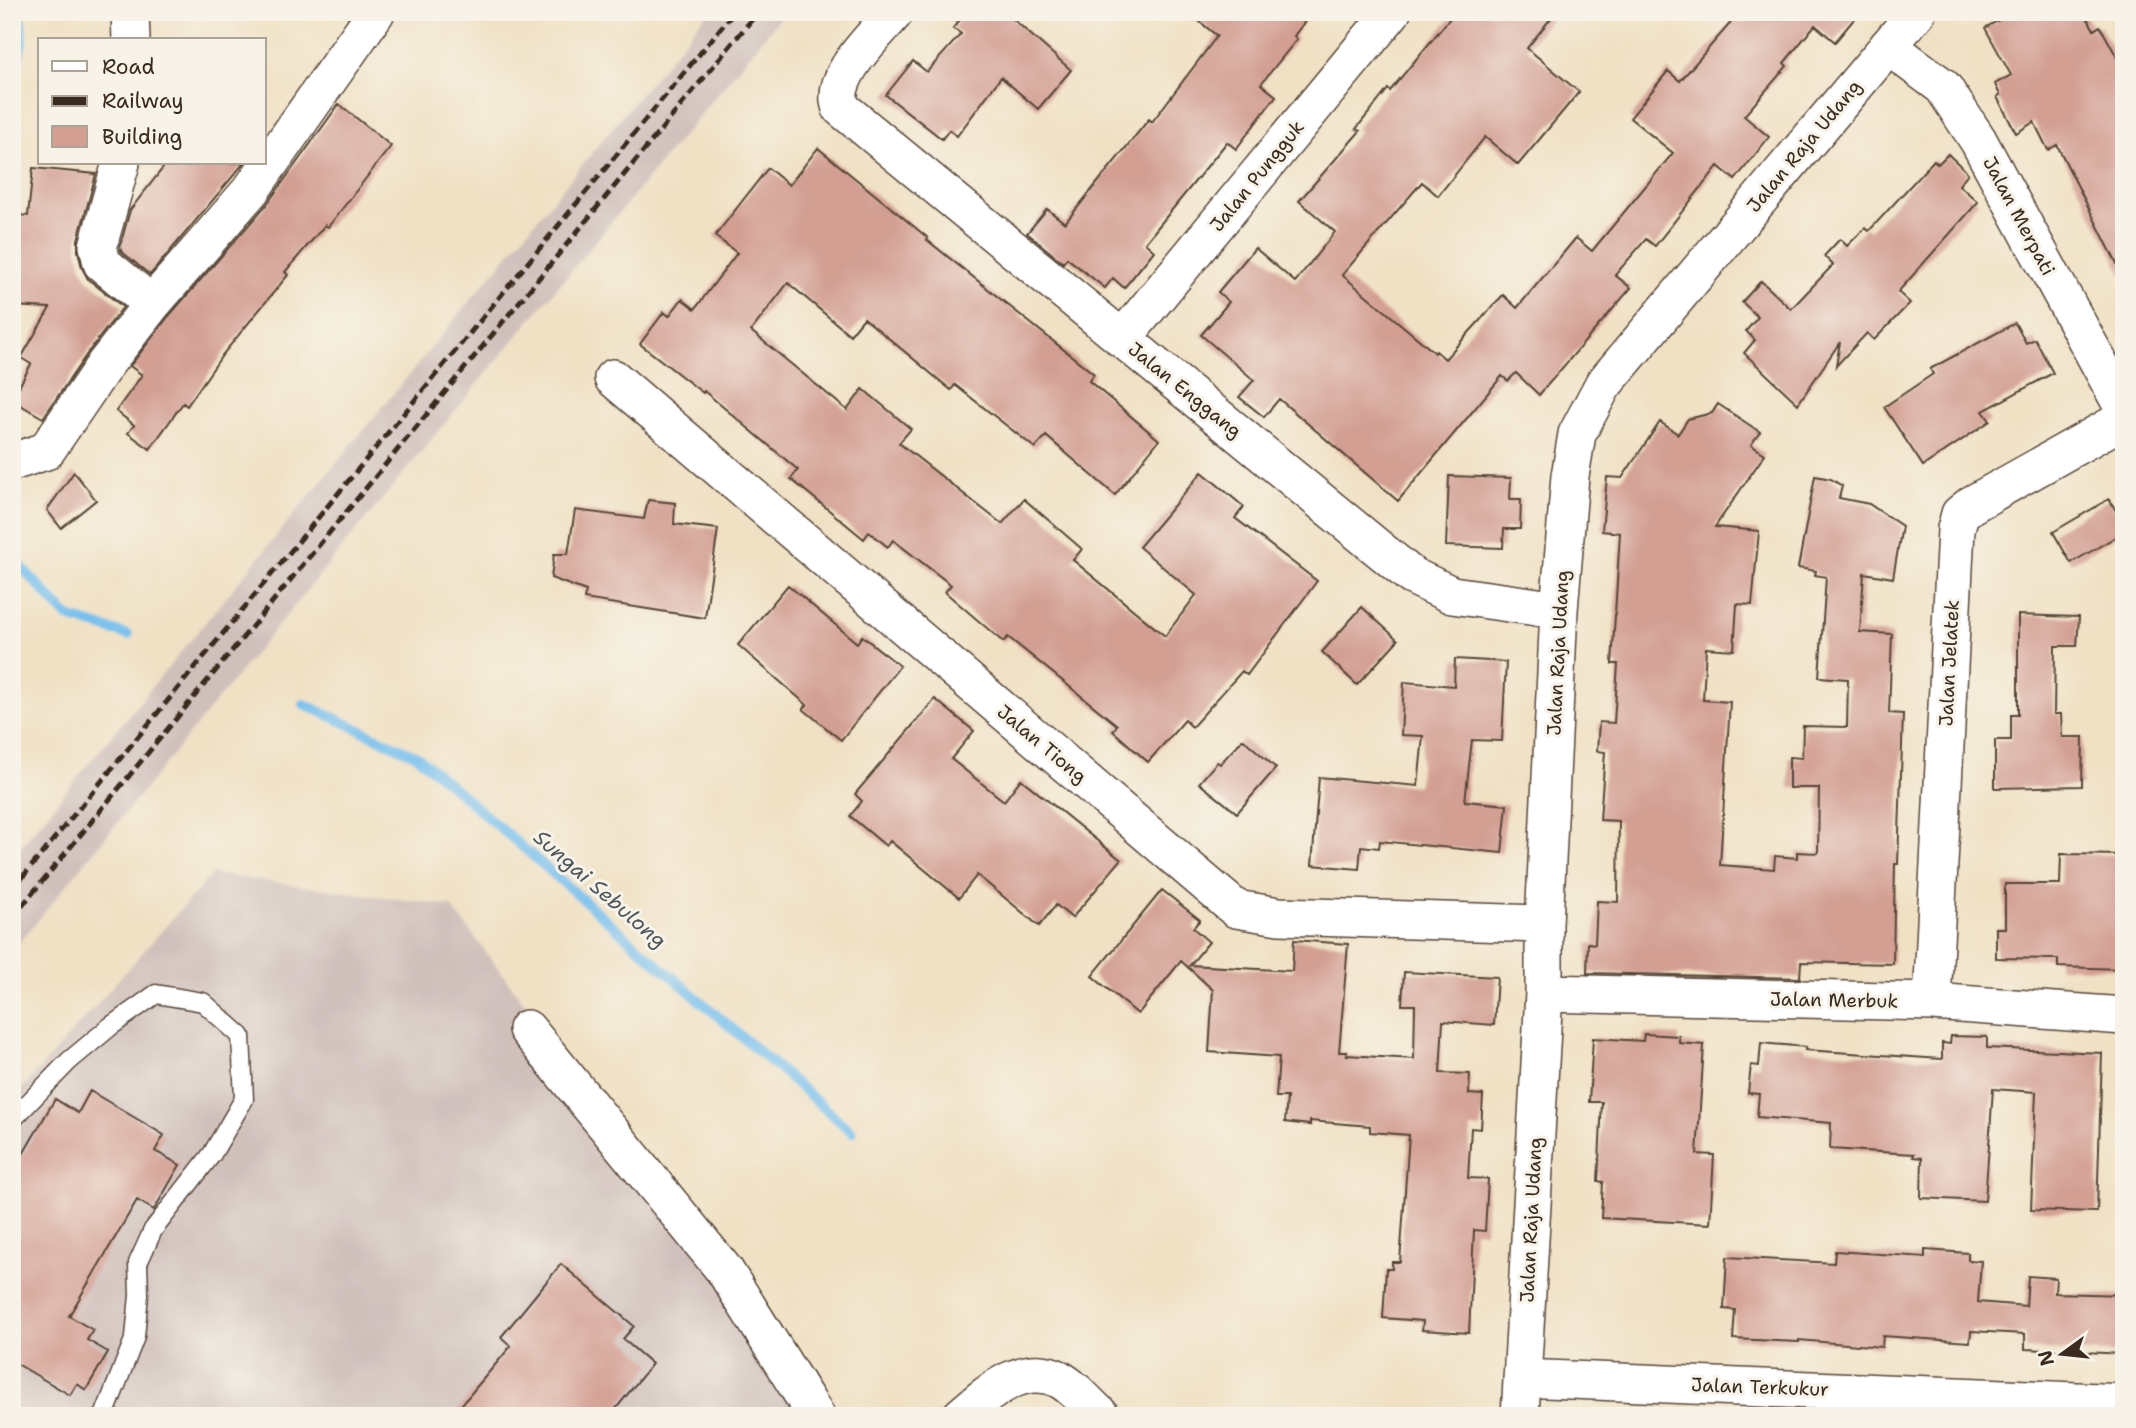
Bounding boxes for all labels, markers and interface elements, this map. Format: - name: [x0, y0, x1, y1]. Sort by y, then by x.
- legend: [38, 38, 266, 164]
- text: Road: [102, 53, 155, 81]
- street label: Jalan Raja Udang: [1741, 74, 1867, 218]
- text: Railway: [102, 87, 184, 115]
- street label: Jalan Pungguk: [1204, 115, 1310, 237]
- text: Building: [102, 123, 182, 151]
- street label: Jalan Merpati: [1977, 152, 2061, 280]
- street label: Jalan Enggang: [1123, 336, 1247, 444]
- street label: Jalan Raja Udang: [1541, 570, 1575, 736]
- street label: Jalan Jelatek: [1933, 599, 1965, 727]
- street label: Jalan Tiong: [992, 699, 1092, 789]
- water label: Sungai Sebulong: [528, 823, 672, 955]
- street label: Jalan Merbuk: [1770, 986, 1899, 1014]
- street label: Jalan Raja Udang: [1514, 1137, 1548, 1303]
- north arrow: [2028, 1320, 2098, 1390]
- text: N: [2032, 1348, 2060, 1369]
- street label: Jalan Terkukur: [1691, 1372, 1829, 1402]

